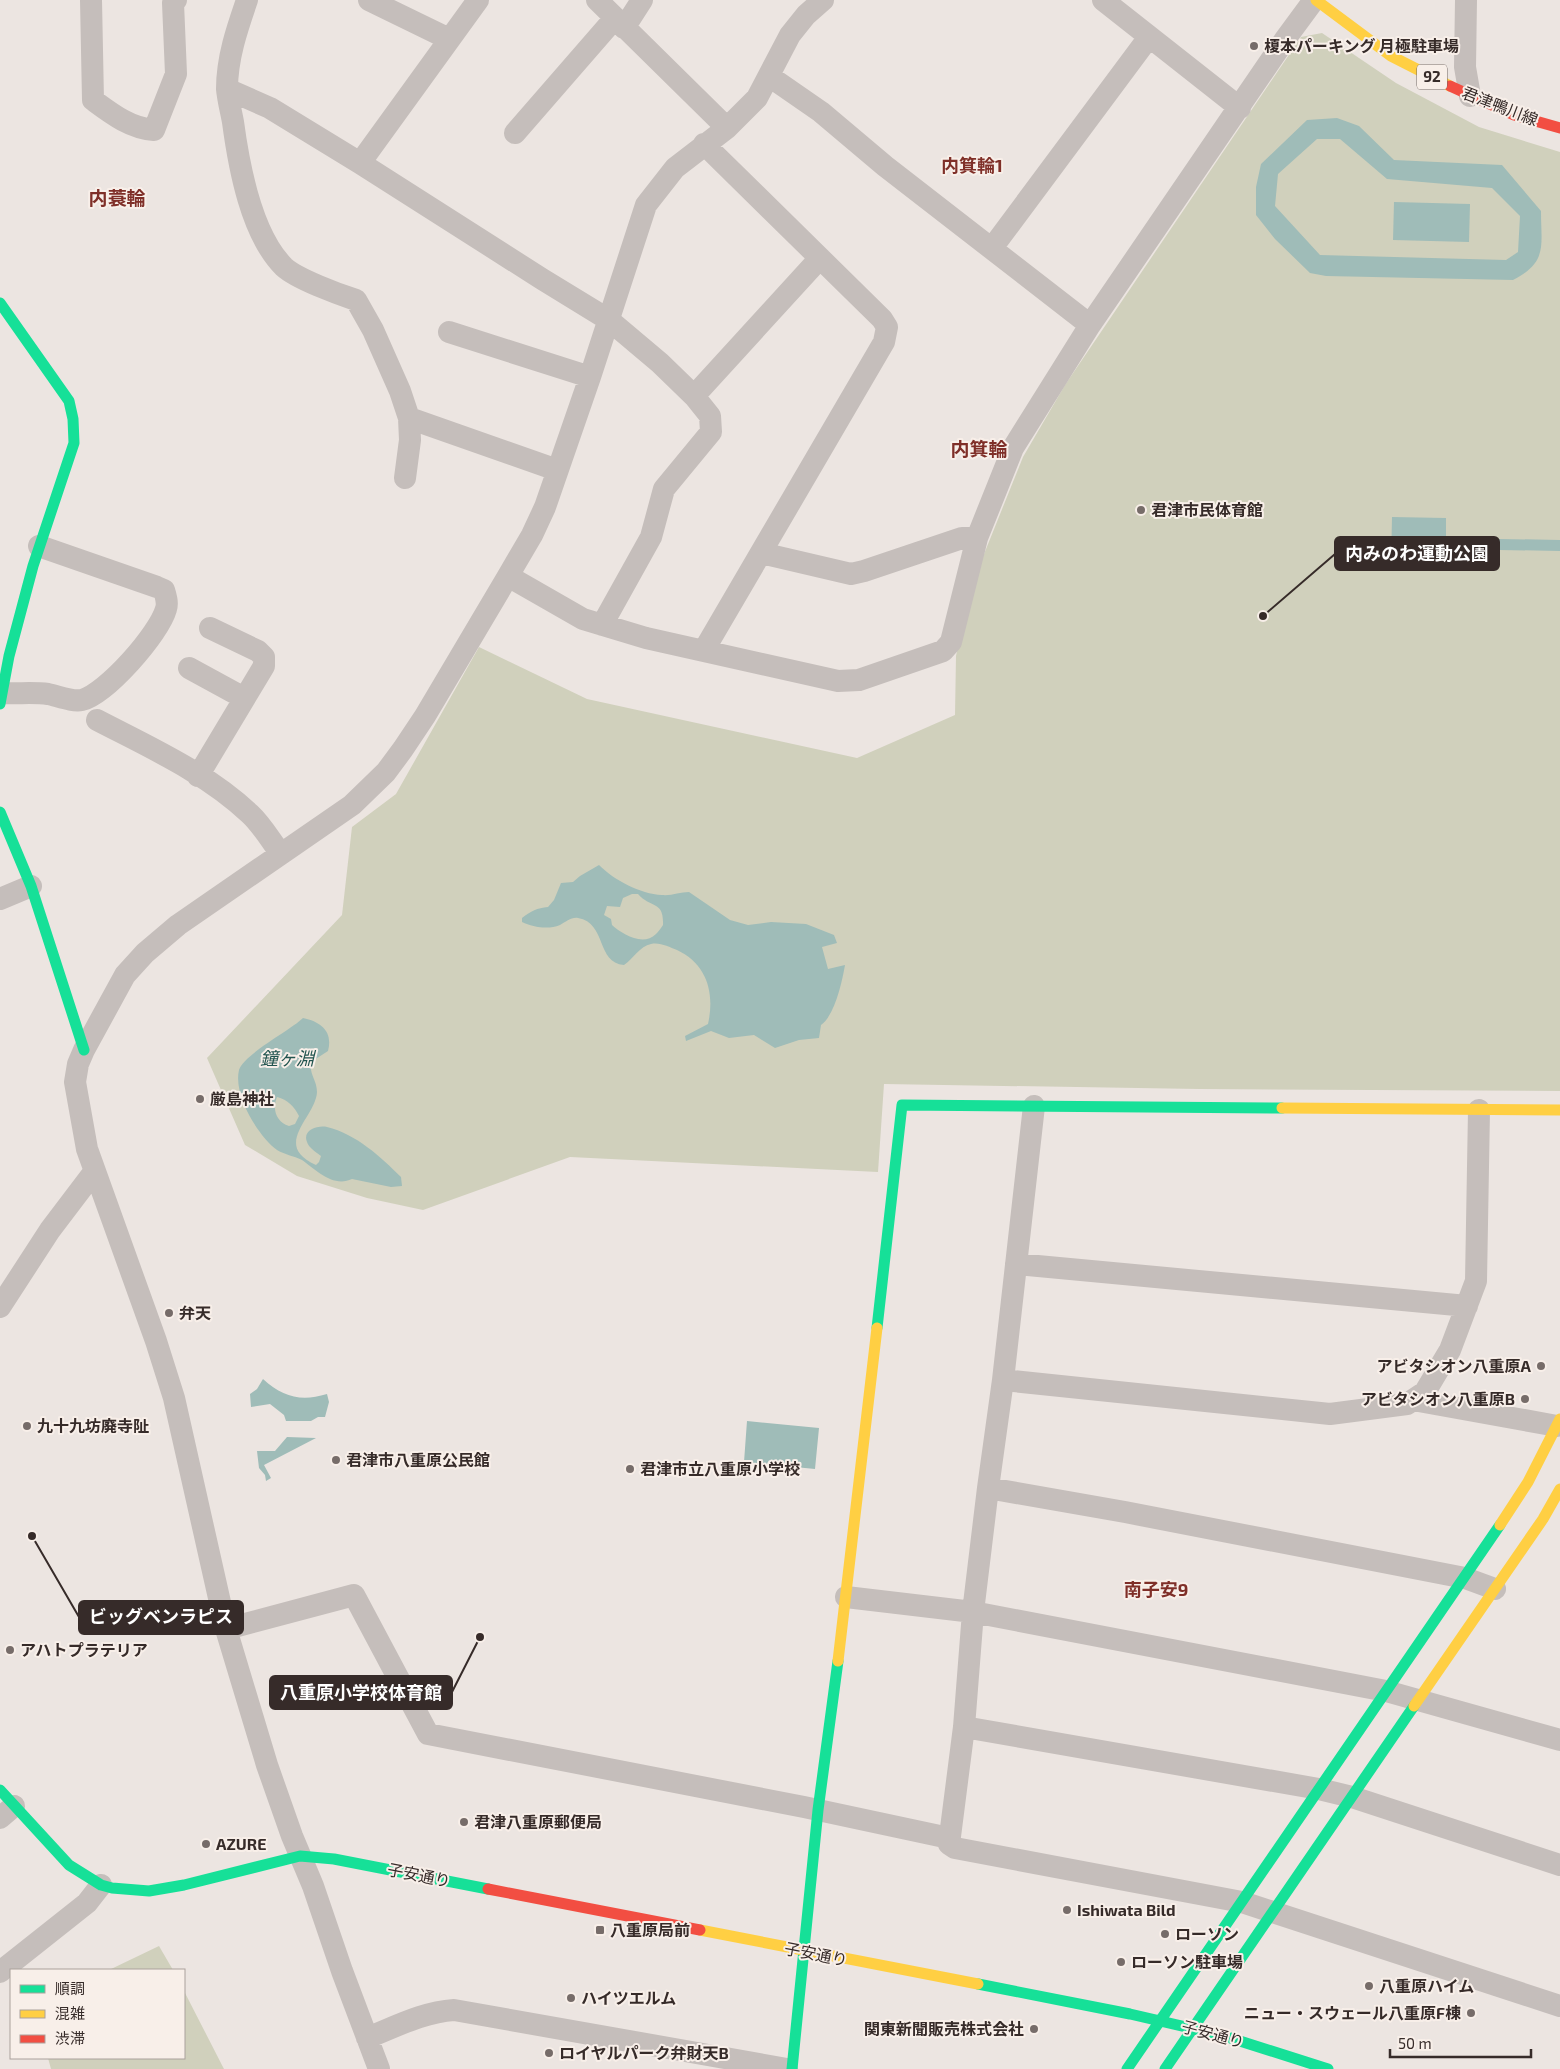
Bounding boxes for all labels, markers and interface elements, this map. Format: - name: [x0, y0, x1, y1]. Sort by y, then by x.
- place label: 榎本パーキング 月極駐車場: [1264, 36, 1459, 55]
- marker: 榎本パーキング 月極駐車場: [1248, 40, 1260, 52]
- road number: 92: [1417, 64, 1447, 90]
- street label: 君津鴨川線: [1459, 82, 1541, 129]
- district label: 内箕輪1: [941, 154, 1003, 176]
- district label: 内蓑輪: [88, 186, 146, 209]
- district label: 内箕輪: [950, 437, 1008, 460]
- place label: 君津市民体育館: [1151, 500, 1263, 519]
- marker: 君津市民体育館: [1135, 504, 1147, 516]
- callout: 内みのわ運動公園: [1335, 537, 1499, 570]
- text: 内みのわ運動公園: [1345, 542, 1489, 564]
- water label: 鐘ヶ淵: [260, 1047, 317, 1069]
- place label: 厳島神社: [210, 1089, 274, 1108]
- marker: 厳島神社: [194, 1093, 206, 1105]
- place label: 弁天: [179, 1303, 211, 1322]
- marker: 弁天: [163, 1307, 175, 1319]
- place label: アビタシオン八重原A: [1377, 1356, 1532, 1375]
- marker: アビタシオン八重原A: [1535, 1360, 1547, 1372]
- place label: アビタシオン八重原B: [1361, 1389, 1515, 1408]
- marker: アビタシオン八重原B: [1519, 1393, 1531, 1405]
- place label: 九十九坊廃寺阯: [37, 1416, 149, 1435]
- marker: 九十九坊廃寺阯: [21, 1420, 33, 1432]
- place label: 君津市八重原公民館: [346, 1450, 490, 1469]
- marker: 君津市八重原公民館: [330, 1454, 342, 1466]
- place label: 君津市立八重原小学校: [640, 1459, 800, 1478]
- marker: 君津市立八重原小学校: [624, 1463, 636, 1475]
- district label: 南子安9: [1124, 1578, 1188, 1600]
- callout: ビッグベンラピス: [79, 1601, 243, 1634]
- text: ビッグベンラピス: [89, 1605, 233, 1627]
- place label: アハトプラテリア: [20, 1640, 148, 1659]
- marker: アハトプラテリア: [4, 1644, 16, 1656]
- callout: 八重原小学校体育館: [270, 1676, 452, 1709]
- text: 八重原小学校体育館: [280, 1681, 442, 1703]
- place label: 君津八重原郵便局: [474, 1812, 602, 1831]
- marker: 君津八重原郵便局: [458, 1816, 470, 1828]
- place label: AZURE: [216, 1834, 266, 1853]
- marker: AZURE: [200, 1838, 212, 1850]
- street label: 子安通り: [386, 1859, 452, 1890]
- place label: Ishiwata Bild: [1077, 1900, 1175, 1919]
- marker: Ishiwata Bild: [1061, 1904, 1073, 1916]
- place label: 八重原局前: [610, 1920, 690, 1939]
- marker: 八重原局前: [594, 1924, 606, 1936]
- place label: ローソン: [1175, 1924, 1239, 1943]
- marker: ローソン: [1159, 1928, 1171, 1940]
- street label: 子安通り: [783, 1938, 849, 1969]
- place label: ローソン駐車場: [1131, 1952, 1243, 1971]
- marker: ローソン駐車場: [1115, 1956, 1127, 1968]
- legend: [10, 1969, 185, 2059]
- place label: 八重原ハイム: [1379, 1976, 1474, 1995]
- text: 順調: [55, 1979, 85, 1997]
- marker: 八重原ハイム: [1363, 1980, 1375, 1992]
- place label: ハイツエルム: [581, 1988, 676, 2007]
- marker: ハイツエルム: [565, 1992, 577, 2004]
- place label: ニュー・スウェール八重原F棟: [1244, 2003, 1461, 2022]
- text: 混雑: [55, 2004, 85, 2022]
- marker: ニュー・スウェール八重原F棟: [1465, 2007, 1477, 2019]
- street label: 子安通り: [1180, 2016, 1247, 2051]
- place label: 関東新聞販売株式会社: [864, 2019, 1024, 2038]
- marker: 関東新聞販売株式会社: [1028, 2023, 1040, 2035]
- scale bar: [1390, 2026, 1531, 2058]
- text: 渋滞: [55, 2029, 85, 2047]
- text: 50 m: [1398, 2034, 1432, 2052]
- place label: ロイヤルパーク弁財天B: [559, 2043, 729, 2062]
- marker: ロイヤルパーク弁財天B: [543, 2047, 555, 2059]

